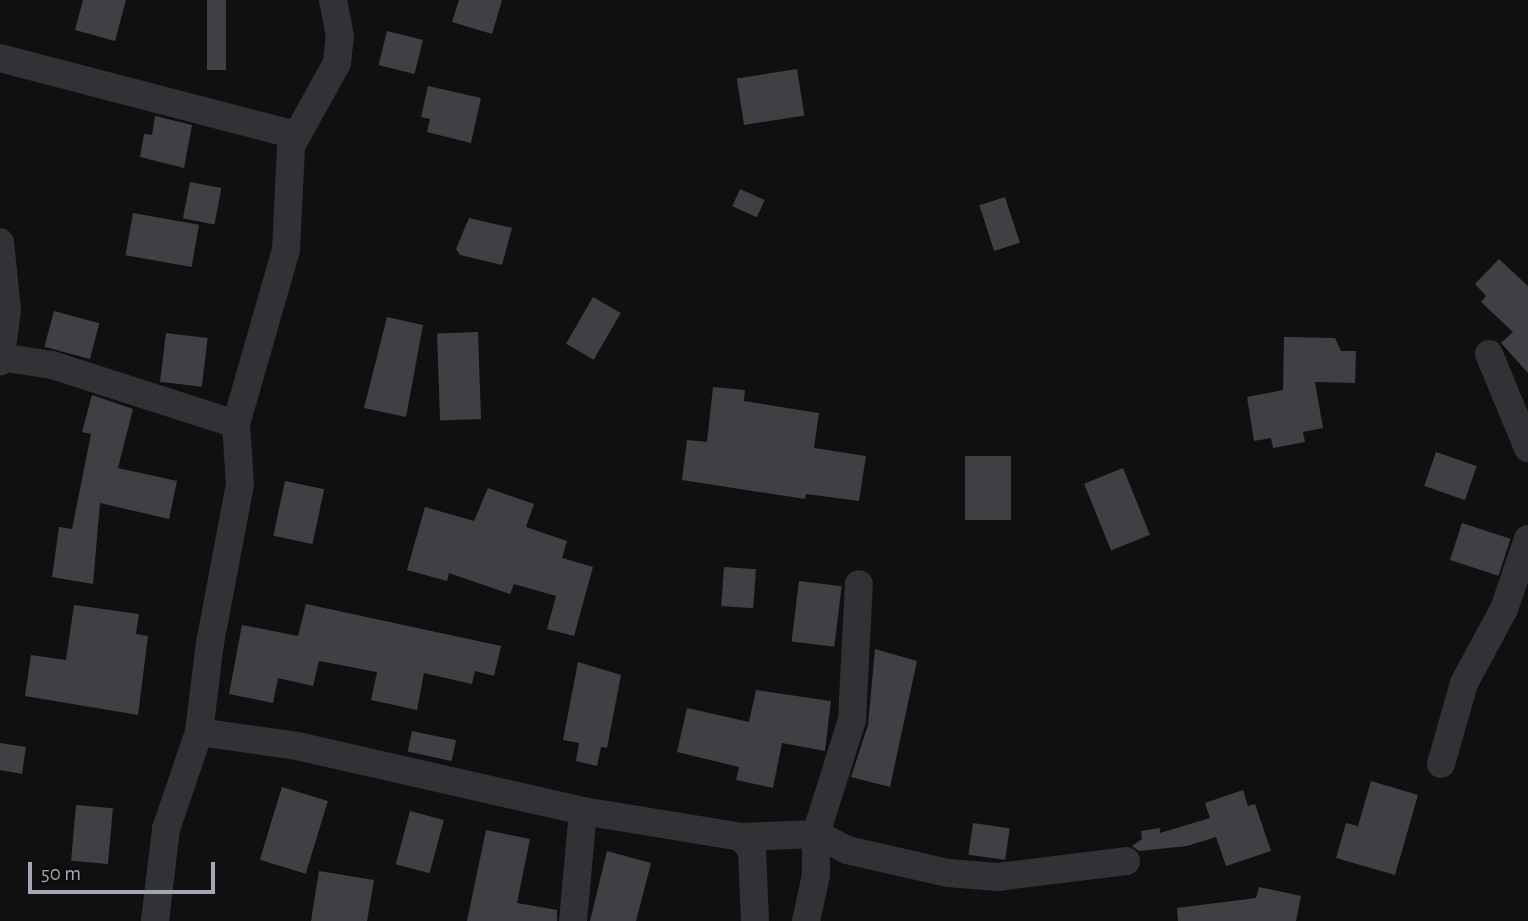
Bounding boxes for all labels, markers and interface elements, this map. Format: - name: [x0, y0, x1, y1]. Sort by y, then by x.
- scale bar: [32, 848, 219, 892]
- text: 50 m: [41, 863, 81, 884]

